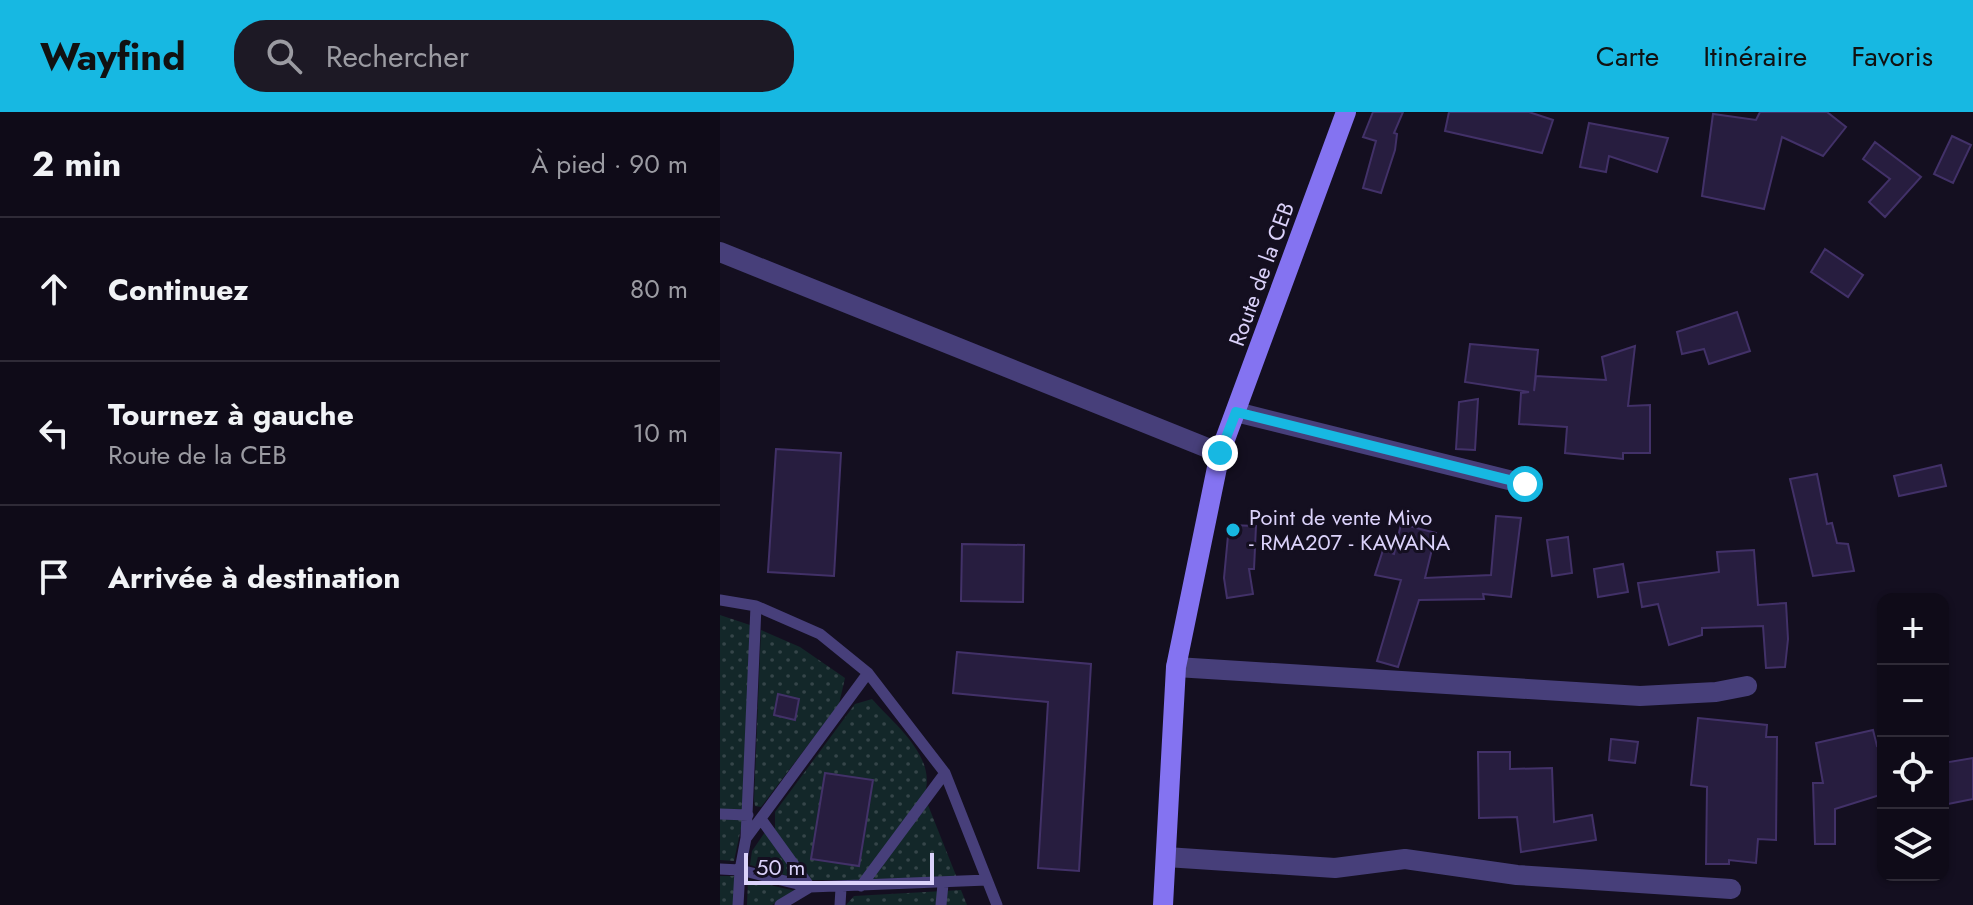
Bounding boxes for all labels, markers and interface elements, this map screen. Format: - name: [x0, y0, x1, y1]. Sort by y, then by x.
- search box: [234, 20, 794, 92]
- text: Wayfind: [40, 29, 186, 84]
- icon: search: [262, 34, 306, 78]
- text: Rechercher: [326, 35, 469, 78]
- text: Carte: [1596, 36, 1659, 77]
- text: Itinéraire: [1703, 36, 1807, 77]
- text: Favoris: [1851, 36, 1933, 77]
- text: 2 min: [32, 140, 121, 189]
- text: À pied · 90 m: [531, 145, 688, 183]
- street label: Route de la CEB: [1220, 197, 1302, 351]
- icon: ahead: [32, 267, 76, 311]
- text: Continuez: [108, 268, 249, 311]
- text: 80 m: [630, 270, 688, 308]
- text: Tournez à gauche: [108, 393, 354, 436]
- icon: left: [32, 411, 76, 455]
- text: 10 m: [633, 414, 688, 452]
- route end: [1202, 435, 1238, 471]
- text: Route de la CEB: [108, 436, 287, 474]
- route start: [1507, 466, 1543, 502]
- place label: Point de vente Mivo - RMA207 - KAWANA: [1249, 501, 1451, 558]
- marker: Point de vente Mivo - RMA207 - KAWANA: [1224, 521, 1242, 539]
- icon: arrive: [32, 555, 76, 599]
- text: Arrivée à destination: [108, 556, 400, 599]
- map controls: [1877, 593, 1949, 881]
- button: +: [1877, 593, 1949, 665]
- button: −: [1877, 665, 1949, 737]
- button: locate: [1877, 737, 1949, 809]
- button: layers: [1877, 809, 1949, 881]
- scale bar: [744, 849, 934, 885]
- text: 50 m: [756, 851, 805, 883]

